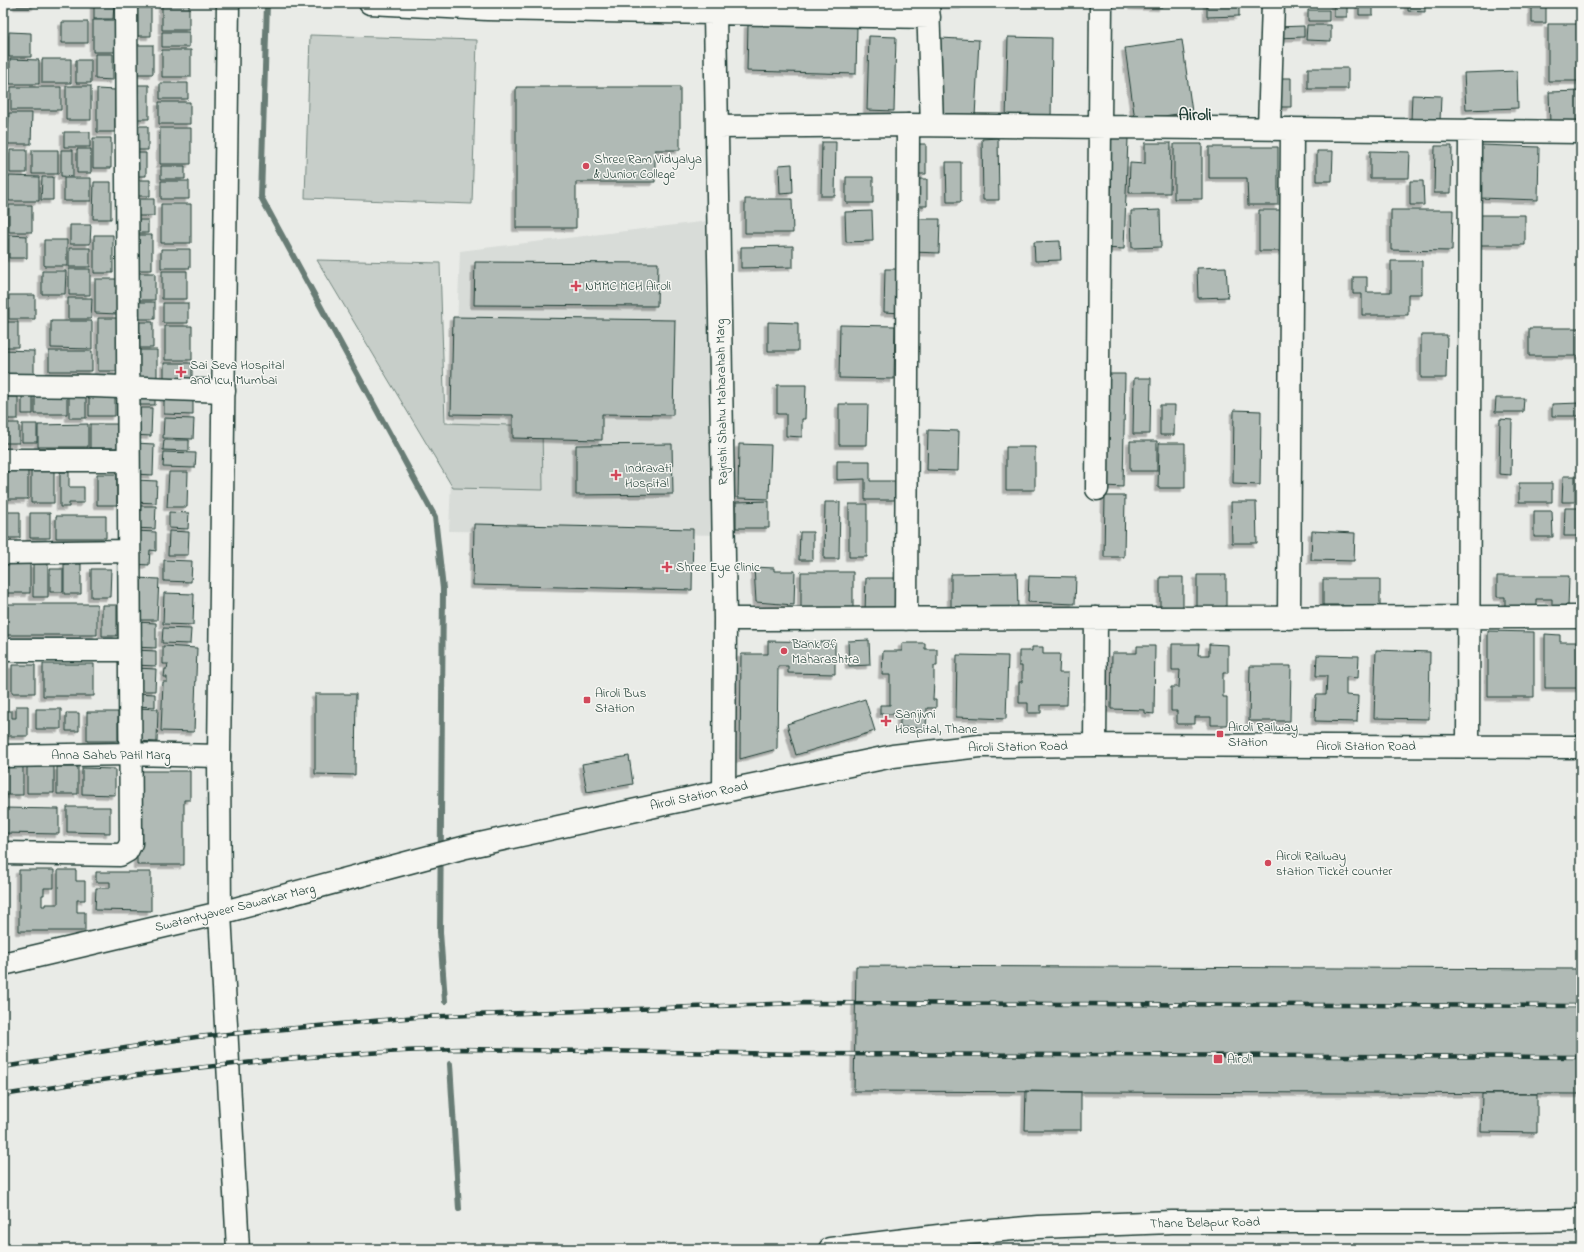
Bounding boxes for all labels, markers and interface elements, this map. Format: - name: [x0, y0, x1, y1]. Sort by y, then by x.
- district label: Airoli: [1178, 103, 1212, 128]
- place label: Shree Ram Vidyalya & Junior College: [594, 150, 702, 185]
- marker: Shree Ram Vidyalya & Junior College: [581, 161, 591, 171]
- place label: NMMC MCH Airoli: [585, 277, 671, 296]
- marker: NMMC MCH Airoli: [570, 280, 582, 292]
- street label: Rajrishi Shahu Maharahah Marg: [711, 318, 734, 485]
- place label: Sai Seva Hospital and Icu, Mumbai: [190, 356, 284, 390]
- marker: Sai Seva Hospital and Icu, Mumbai: [175, 366, 187, 378]
- place label: Indravati Hospital: [625, 459, 672, 493]
- marker: Indravati Hospital: [610, 469, 622, 481]
- place label: Shree Eye Clinic: [676, 558, 760, 578]
- marker: Shree Eye Clinic: [661, 561, 673, 573]
- place label: Bank of Maharashtra: [791, 635, 859, 669]
- marker: Bank of Maharashtra: [779, 646, 789, 656]
- place label: Airoli Bus Station: [595, 684, 647, 718]
- marker: Airoli Bus Station: [582, 695, 592, 705]
- place label: Sanjivni Hospital, Thane: [895, 705, 977, 739]
- marker: Sanjivni Hospital, Thane: [880, 715, 892, 727]
- place label: Airoli Railway Station: [1228, 718, 1298, 752]
- marker: Airoli Railway Station: [1215, 729, 1225, 739]
- street label: Airoli Station Road: [968, 737, 1069, 757]
- street label: Airoli Station Road: [1316, 737, 1417, 756]
- street label: Anna Saheb Patil Marg: [51, 746, 171, 766]
- street label: Airoli Station Road: [648, 776, 750, 816]
- place label: Airoli Railway station Ticket counter: [1276, 847, 1393, 881]
- marker: Airoli Railway station Ticket counter: [1263, 858, 1273, 868]
- street label: Swatantyaveer Sawarkar Marg: [153, 879, 317, 938]
- place label: Airoli: [1227, 1050, 1252, 1069]
- marker: Airoli: [1212, 1053, 1224, 1065]
- street label: Thane Belapur Road: [1150, 1213, 1261, 1233]

